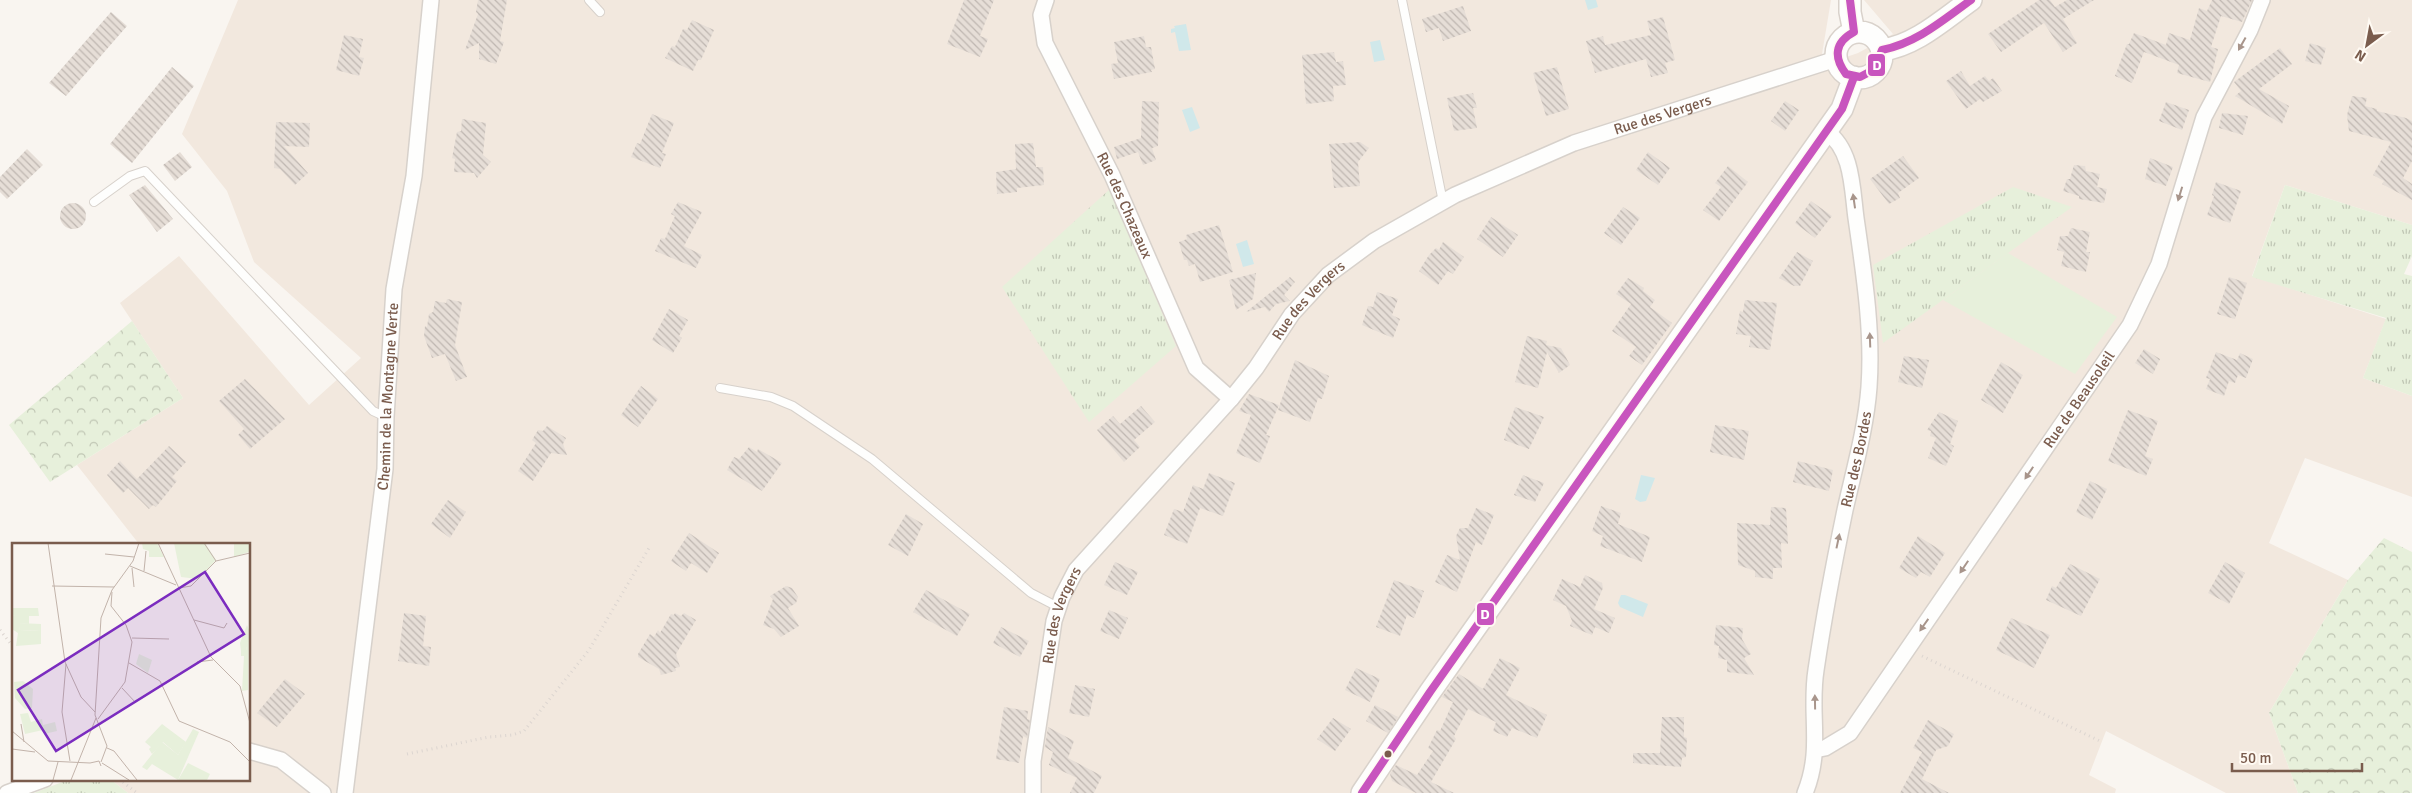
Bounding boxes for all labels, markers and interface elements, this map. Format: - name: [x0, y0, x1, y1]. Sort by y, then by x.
- north arrow: [2342, 20, 2392, 70]
- one-way arrow: [2238, 37, 2246, 52]
- text: N: [2352, 46, 2369, 65]
- line badge: D: [1867, 53, 1886, 77]
- text: D: [1872, 57, 1882, 74]
- street label: Rue des Vergers: [1611, 90, 1714, 139]
- street label: Rue des Chazeaux: [1093, 149, 1156, 261]
- one-way arrow: [2176, 187, 2184, 202]
- one-way arrow: [1849, 192, 1857, 208]
- street label: Rue des Vergers: [1268, 256, 1349, 344]
- street label: Chemin de la Montagne Verte: [373, 302, 402, 491]
- one-way arrow: [1866, 332, 1874, 348]
- street label: Rue de Beausoleil: [2039, 347, 2119, 451]
- street label: Rue des Bordes: [1837, 410, 1875, 509]
- one-way arrow: [2024, 466, 2033, 480]
- one-way arrow: [1835, 533, 1843, 549]
- inset map: [12, 543, 250, 780]
- one-way arrow: [1959, 560, 1969, 573]
- street label: Rue des Vergers: [1039, 563, 1085, 665]
- line badge: D: [1476, 602, 1495, 626]
- text: D: [1480, 606, 1490, 623]
- one-way arrow: [1919, 618, 1929, 632]
- one-way arrow: [1811, 693, 1819, 709]
- scale bar: [2232, 740, 2362, 772]
- unlabelled marker: [1383, 749, 1393, 759]
- text: 50 m: [2240, 749, 2271, 767]

